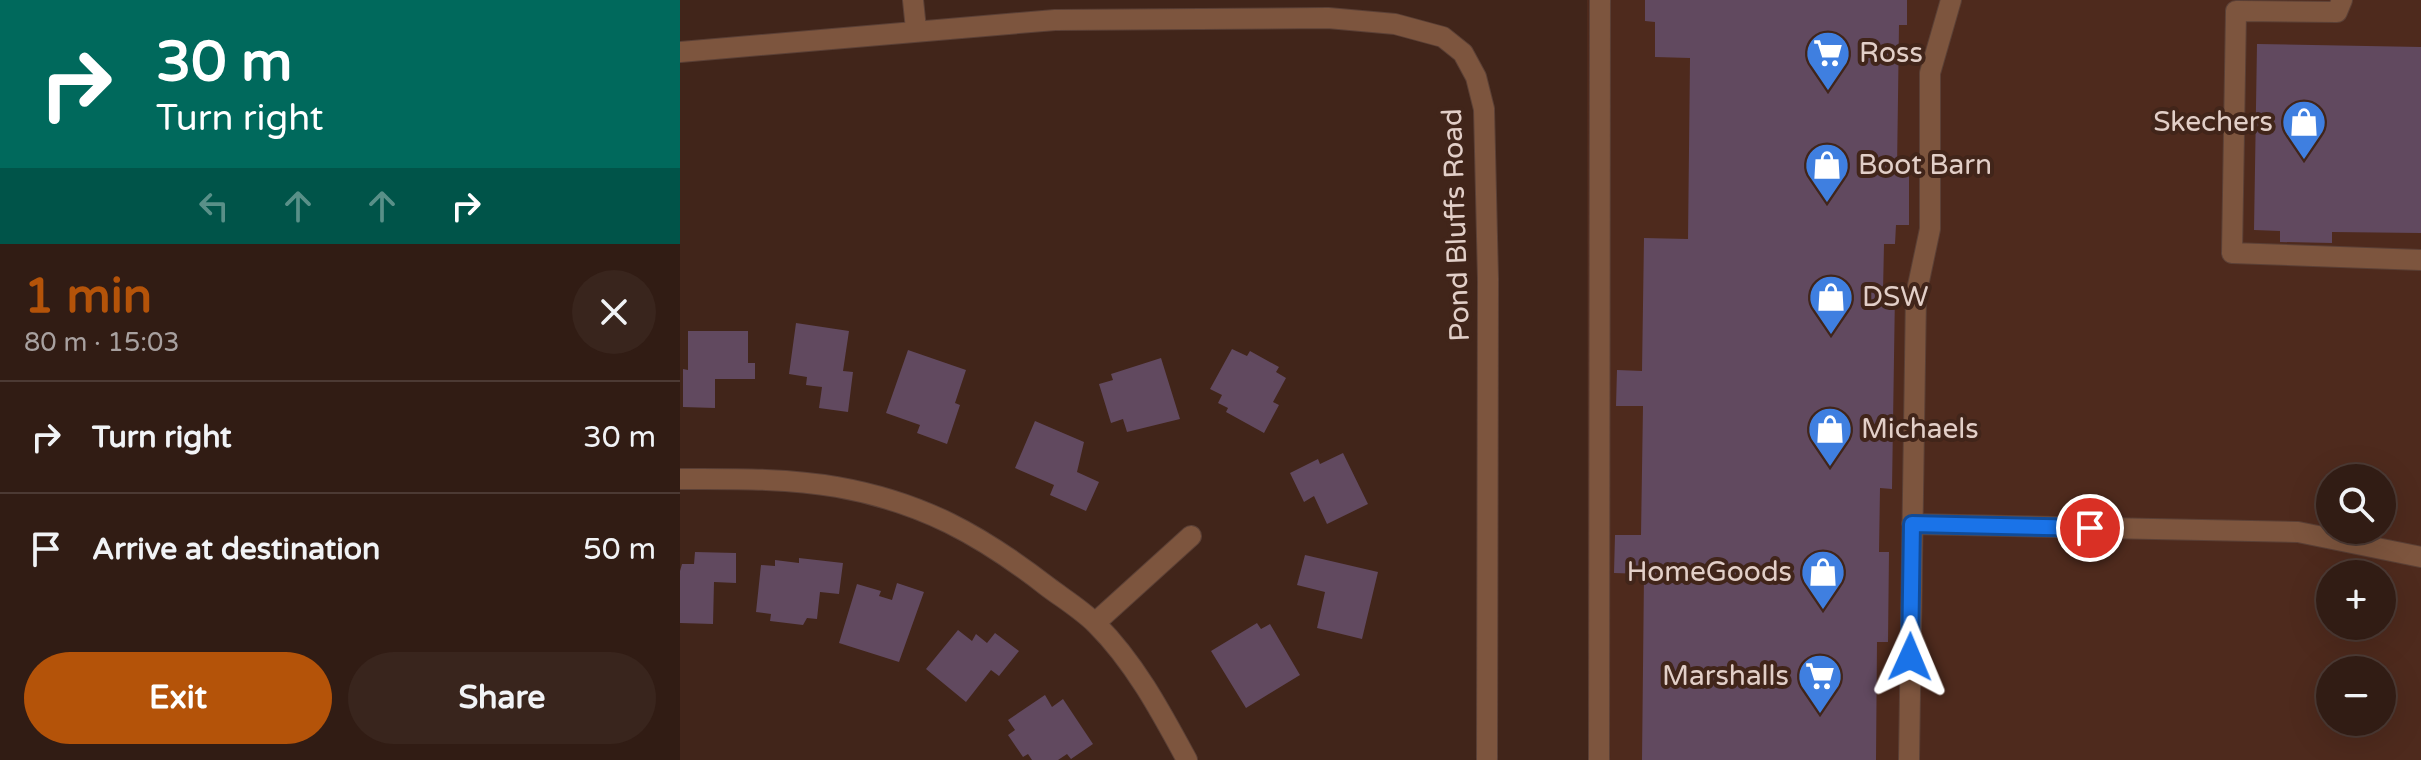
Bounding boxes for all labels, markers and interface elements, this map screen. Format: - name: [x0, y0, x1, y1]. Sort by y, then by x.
- text: 30 m: [156, 29, 292, 96]
- supermarket icon: Ross: [1804, 29, 1852, 92]
- icon: right: [24, 32, 128, 136]
- place label: Ross: [1859, 36, 1923, 70]
- text: Turn right: [156, 97, 323, 140]
- shop icon: Skechers: [2280, 98, 2328, 161]
- place label: Skechers: [2153, 105, 2273, 139]
- street label: Pond Bluffs Road: [1435, 108, 1477, 342]
- shop icon: Boot Barn: [1803, 141, 1851, 204]
- place label: Boot Barn: [1858, 148, 1992, 182]
- icon: left: [192, 184, 236, 228]
- icon: ahead: [276, 184, 320, 228]
- icon: ahead: [360, 184, 404, 228]
- icon: right: [444, 184, 488, 228]
- text: 1 min: [24, 268, 152, 326]
- button: close: [572, 270, 656, 354]
- shop icon: DSW: [1807, 273, 1855, 336]
- place label: DSW: [1862, 280, 1929, 314]
- text: 80 m · 15:03: [24, 327, 180, 358]
- shop icon: Michaels: [1806, 405, 1854, 468]
- place label: Michaels: [1861, 412, 1979, 446]
- icon: right: [24, 415, 68, 459]
- text: Turn right: [92, 419, 232, 456]
- text: 30 m: [583, 419, 656, 456]
- map controls: [2316, 464, 2396, 736]
- button: search: [2316, 464, 2396, 544]
- pin: [2056, 494, 2124, 562]
- icon: arrive: [2068, 506, 2112, 550]
- icon: arrive: [24, 527, 68, 571]
- text: Arrive at destination: [92, 531, 380, 568]
- text: 50 m: [583, 531, 656, 568]
- shop icon: HomeGoods: [1799, 548, 1847, 611]
- place label: HomeGoods: [1626, 555, 1792, 589]
- button: +: [2316, 560, 2396, 640]
- position arrow: [1868, 615, 1952, 699]
- button: Exit: [24, 652, 332, 744]
- button: Share: [348, 652, 656, 744]
- supermarket icon: Marshalls: [1796, 652, 1844, 715]
- button: −: [2316, 656, 2396, 736]
- place label: Marshalls: [1662, 659, 1789, 693]

